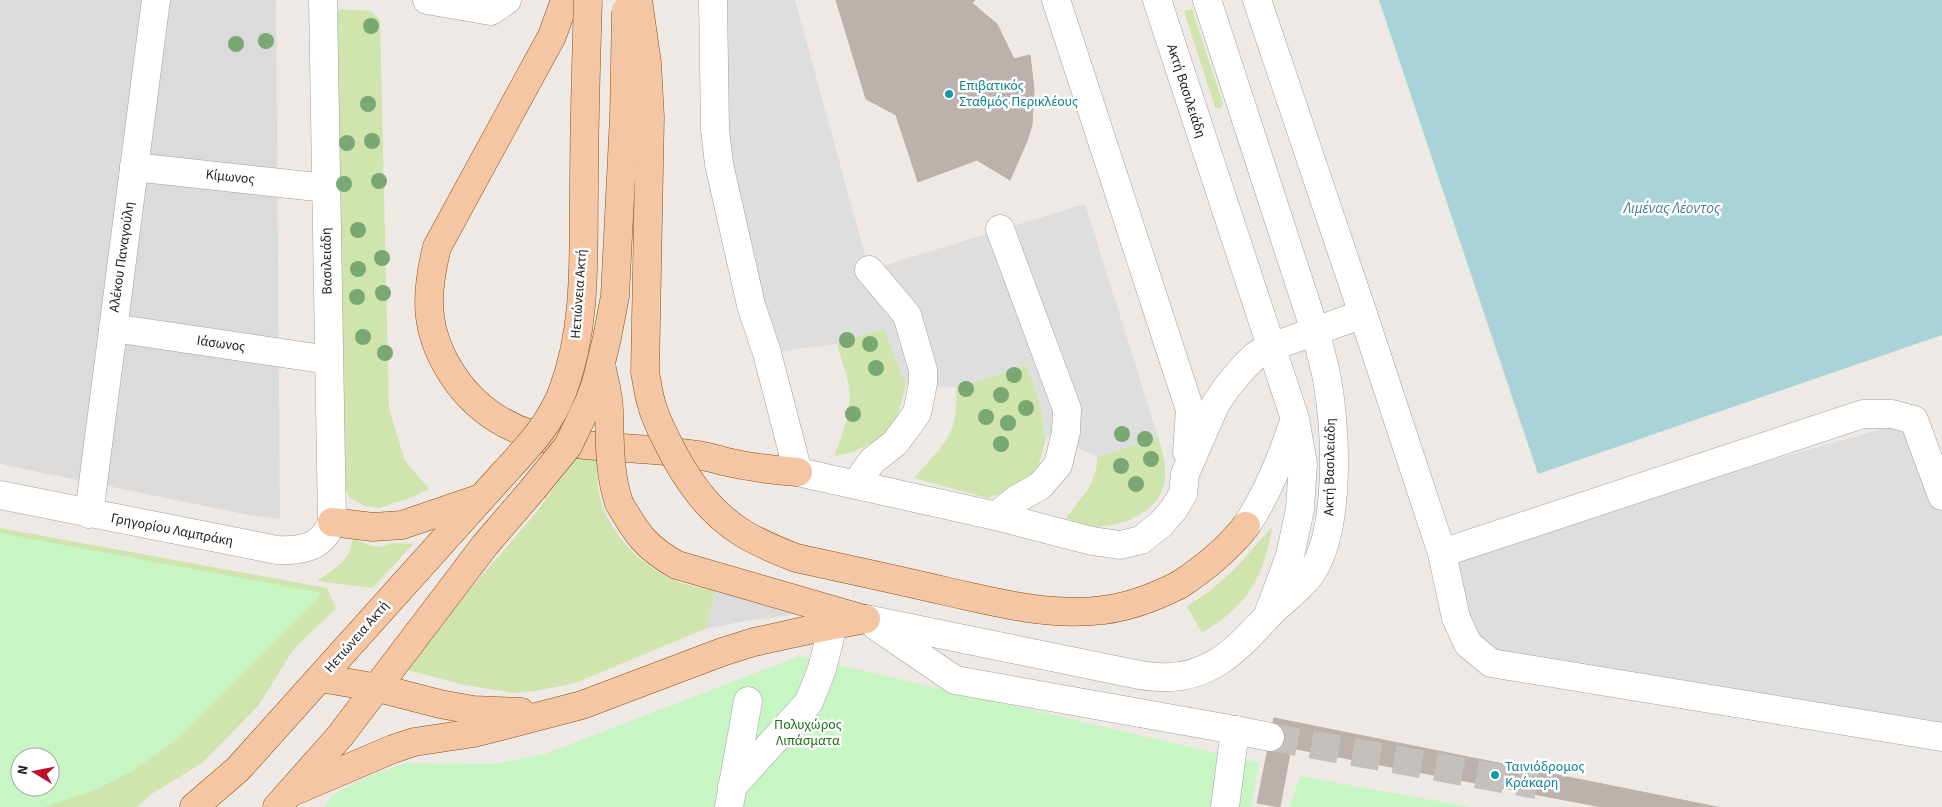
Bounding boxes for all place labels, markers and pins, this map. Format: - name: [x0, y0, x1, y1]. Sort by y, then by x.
- place label: Επιβατικός Σταθμός Περικλέους: [959, 76, 1078, 112]
- marker: Επιβατικός Σταθμός Περικλέους: [943, 88, 955, 100]
- place label: Ταινιόδρομος Κράκαρη: [1505, 757, 1584, 793]
- marker: Ταινιόδρομος Κράκαρη: [1489, 769, 1501, 781]

